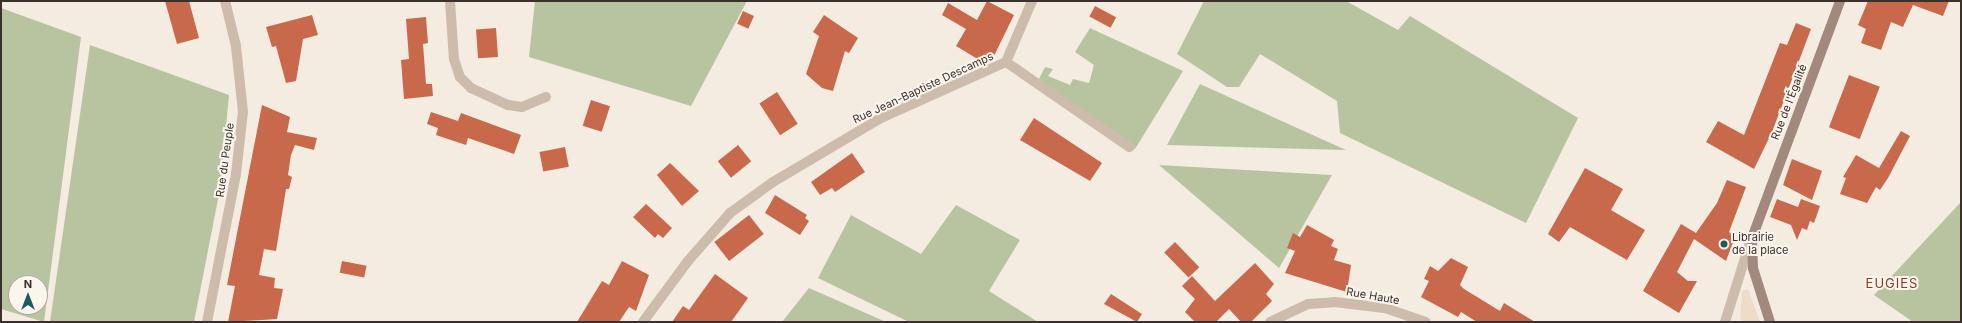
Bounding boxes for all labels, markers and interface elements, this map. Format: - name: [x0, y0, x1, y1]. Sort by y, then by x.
- street label: Rue Jean-Baptiste Descamps: [851, 50, 995, 126]
- street label: Rue de l'Égalité: [1768, 62, 1810, 142]
- street label: Rue du Peuple: [213, 122, 237, 198]
- place label: Librairie de la place: [1732, 231, 1788, 257]
- marker: Librairie de la place: [1719, 239, 1729, 249]
- north arrow: [8, 275, 48, 315]
- district label: EUGIES: [1866, 275, 1918, 291]
- text: N: [24, 277, 32, 291]
- street label: Rue Haute: [1345, 285, 1401, 307]

